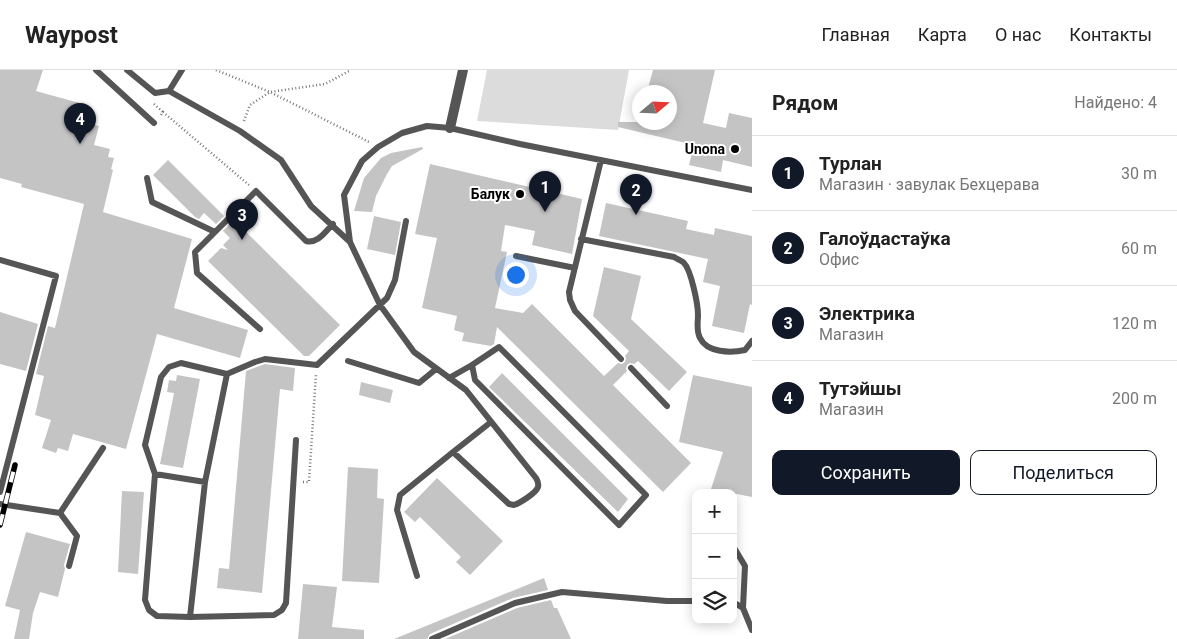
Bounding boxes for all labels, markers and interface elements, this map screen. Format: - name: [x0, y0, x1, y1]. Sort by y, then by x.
- text: Waypost: [25, 21, 118, 49]
- text: Главная: [821, 24, 890, 45]
- text: Карта: [918, 24, 967, 45]
- text: О нас: [995, 24, 1041, 45]
- text: Контакты: [1069, 24, 1152, 45]
- north arrow: [632, 85, 677, 130]
- text: Рядом: [772, 91, 838, 115]
- text: Найдено: 4: [1074, 93, 1157, 112]
- pin: 4: [64, 103, 96, 144]
- place label: Unona: [685, 141, 725, 157]
- marker: Unona: [729, 143, 741, 155]
- text: Турлан: [819, 152, 882, 175]
- text: 1: [783, 164, 793, 183]
- text: 30 m: [1121, 164, 1157, 183]
- pin: 1: [529, 171, 561, 212]
- pin: 2: [620, 174, 652, 215]
- text: Магазин · завулак Бехцерава: [819, 175, 1040, 194]
- place label: Балук: [471, 186, 510, 202]
- marker: Балук: [514, 188, 526, 200]
- pin: 3: [226, 199, 258, 240]
- text: Галоўдастаўка: [819, 227, 951, 250]
- text: 2: [783, 239, 793, 258]
- text: 60 m: [1121, 239, 1157, 258]
- text: Офис: [819, 250, 859, 269]
- your location: [503, 262, 529, 288]
- text: Электрика: [819, 302, 915, 325]
- text: 3: [783, 314, 793, 333]
- text: 120 m: [1112, 314, 1157, 333]
- text: Магазин: [819, 325, 884, 344]
- text: Тутэйшы: [819, 377, 901, 400]
- text: 4: [783, 389, 793, 408]
- text: 200 m: [1112, 389, 1157, 408]
- text: Магазин: [819, 400, 884, 419]
- button: Сохранить: [772, 450, 960, 495]
- button: Поделиться: [970, 450, 1157, 495]
- map controls: [692, 489, 737, 624]
- button: +: [692, 489, 737, 534]
- button: −: [692, 534, 737, 579]
- button: layers: [692, 579, 737, 624]

